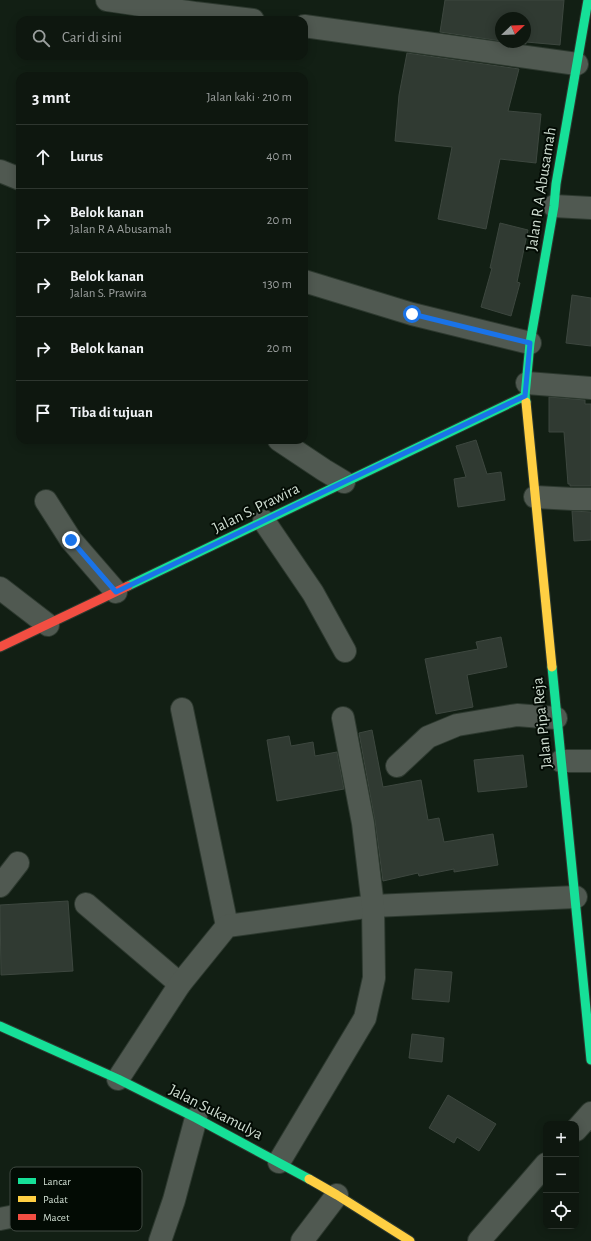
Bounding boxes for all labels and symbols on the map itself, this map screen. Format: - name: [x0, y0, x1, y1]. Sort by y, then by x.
- north arrow: [495, 12, 531, 48]
- street label: Jalan R A Abusamah: [523, 126, 559, 252]
- route start: [403, 305, 421, 323]
- street label: Jalan S. Prawira: [210, 480, 302, 536]
- route end: [62, 531, 80, 549]
- street label: Jalan Pipa Reja: [529, 676, 556, 769]
- street label: Jalan Sukamulya: [166, 1082, 265, 1143]
- legend: [10, 1167, 142, 1231]
- text: Lancar: [43, 1176, 71, 1187]
- text: Padat: [43, 1194, 68, 1205]
- text: Macet: [43, 1212, 70, 1223]

